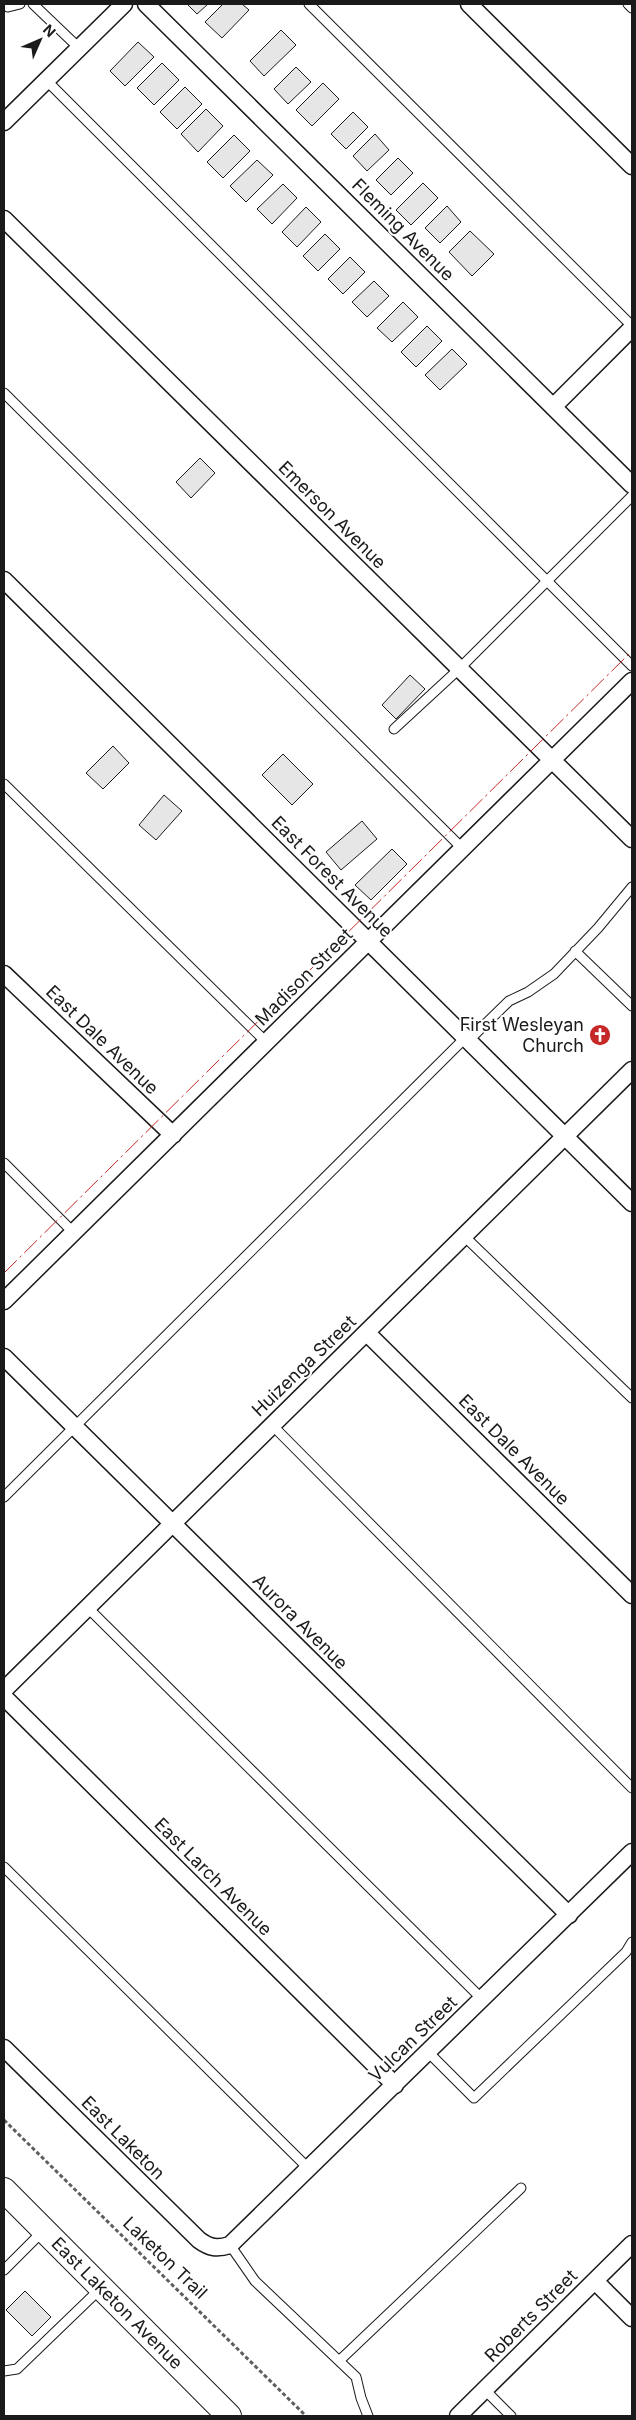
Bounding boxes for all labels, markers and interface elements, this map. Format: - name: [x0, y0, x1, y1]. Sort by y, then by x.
- north arrow: [15, 15, 65, 65]
- text: N: [40, 21, 59, 40]
- street label: Fleming Avenue: [348, 174, 459, 285]
- street label: Emerson Avenue: [274, 457, 390, 573]
- street label: East Forest Avenue: [267, 812, 397, 942]
- street label: Madison Street: [251, 924, 357, 1030]
- street label: East Dale Avenue: [42, 981, 163, 1098]
- place label: First Wesleyan Church: [460, 1014, 584, 1056]
- church icon: First Wesleyan Church: [588, 1023, 612, 1047]
- street label: Huizenga Street: [247, 1311, 360, 1420]
- street label: East Dale Avenue: [455, 1390, 574, 1509]
- street label: Aurora Avenue: [249, 1570, 352, 1673]
- street label: East Larch Avenue: [150, 1814, 276, 1940]
- street label: Vulcan Street: [364, 1991, 461, 2086]
- street label: East Laketon: [77, 2092, 169, 2184]
- street label: Laketon Trail: [119, 2212, 212, 2303]
- street label: East Laketon Avenue: [47, 2233, 187, 2373]
- street label: Roberts Street: [480, 2265, 581, 2366]

